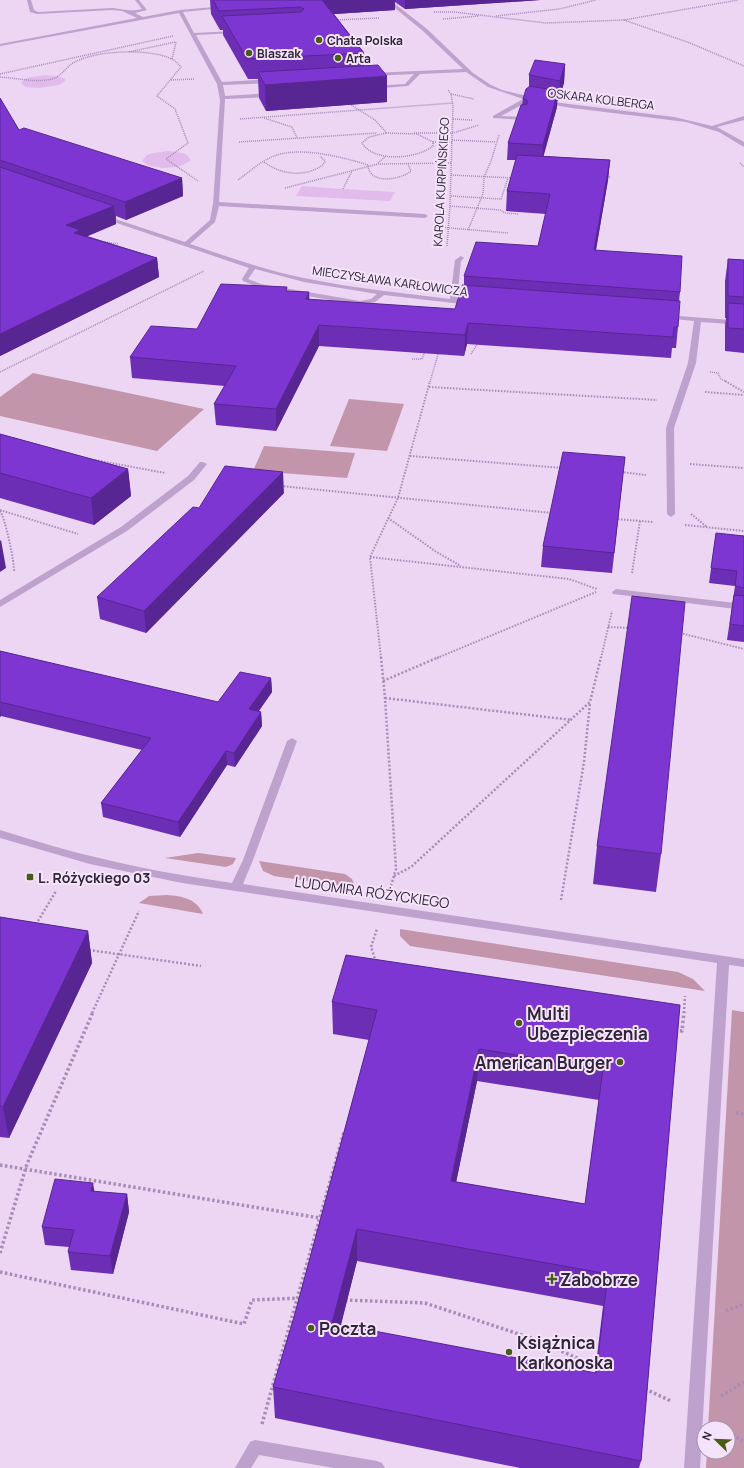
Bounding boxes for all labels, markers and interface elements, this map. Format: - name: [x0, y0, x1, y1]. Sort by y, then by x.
- place label: Chata Polska: [327, 32, 403, 49]
- marker: Chata Polska: [314, 35, 324, 45]
- place label: Blaszak: [257, 45, 301, 62]
- marker: Blaszak: [244, 48, 254, 58]
- place label: Arta: [346, 50, 371, 67]
- marker: Arta: [333, 53, 343, 63]
- street label: OSKARA KOLBERGA: [547, 84, 656, 114]
- street label: KAROLA KURPIŃSKIEGO: [429, 117, 453, 247]
- street label: MIECZYSŁAWA KARŁOWICZA: [311, 262, 469, 300]
- place label: L. Różyckiego 03: [38, 868, 150, 887]
- marker: L. Różyckiego 03: [25, 872, 35, 882]
- street label: LUDOMIRA RÓŻYCKIEGO: [293, 872, 451, 912]
- place label: Multi Ubezpieczenia: [527, 1002, 648, 1045]
- marker: Multi Ubezpieczenia: [514, 1018, 524, 1028]
- place label: American Burger: [475, 1051, 612, 1074]
- marker: American Burger: [615, 1057, 625, 1067]
- place label: Zabobrze: [560, 1268, 638, 1291]
- marker: Zabobrze: [547, 1274, 557, 1284]
- place label: Poczta: [319, 1317, 376, 1340]
- marker: Poczta: [306, 1323, 316, 1333]
- place label: Książnica Karkonoska: [517, 1331, 613, 1374]
- marker: Książnica Karkonoska: [504, 1347, 514, 1357]
- north arrow: [696, 1420, 736, 1460]
- text: N: [698, 1429, 715, 1442]

